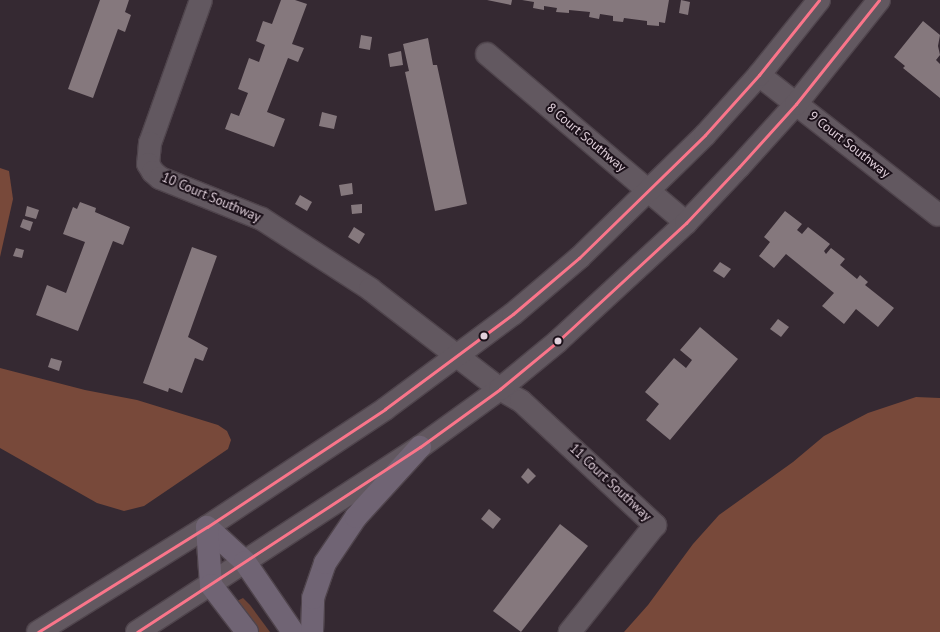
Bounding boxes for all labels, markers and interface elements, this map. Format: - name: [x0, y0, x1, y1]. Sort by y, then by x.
- street label: 8 Court Southway: [543, 100, 629, 176]
- street label: 9 Court Southway: [805, 108, 893, 182]
- street label: 10 Court Southway: [159, 170, 263, 226]
- unlabelled marker: [479, 331, 489, 341]
- unlabelled marker: [553, 336, 563, 346]
- street label: 11 Court Southway: [566, 441, 654, 525]

